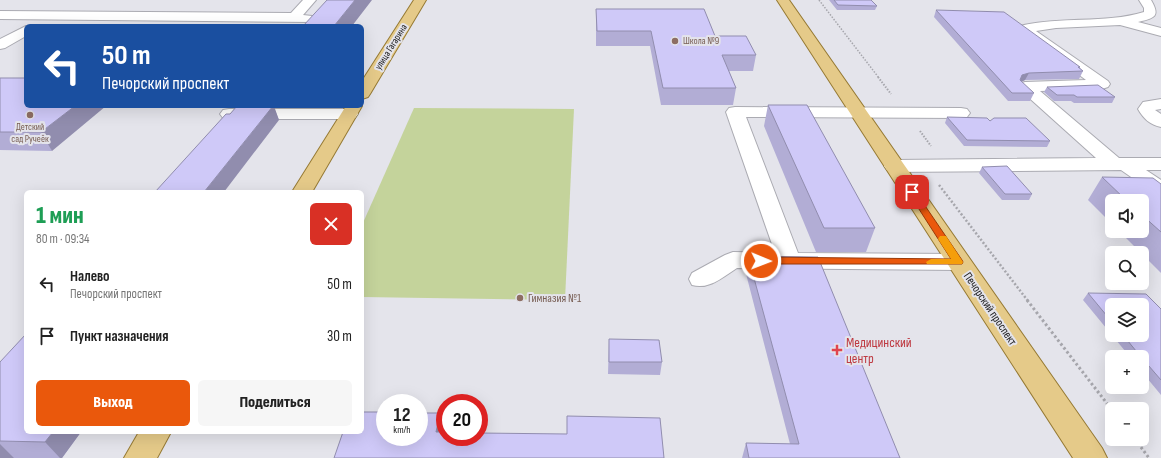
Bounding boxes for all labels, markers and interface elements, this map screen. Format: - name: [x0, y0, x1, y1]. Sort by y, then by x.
- street label: улица Гагарина: [372, 22, 410, 72]
- place label: Школа №9: [683, 35, 719, 47]
- marker: Школа №9: [670, 36, 680, 46]
- text: 50 m: [102, 39, 151, 72]
- icon: left: [36, 40, 88, 92]
- text: Печорский проспект: [102, 73, 229, 94]
- marker: Детский сад Ручеёк: [25, 110, 35, 120]
- place label: Детский сад Ручеёк: [11, 121, 49, 145]
- pin: [895, 175, 929, 209]
- icon: arrive: [901, 181, 923, 203]
- map controls: [1105, 194, 1149, 446]
- button: sound: [1105, 194, 1149, 238]
- text: 1 мин: [36, 201, 84, 230]
- button: close: [310, 203, 352, 245]
- text: 80 m · 09:34: [36, 231, 90, 247]
- position arrow: [740, 240, 782, 282]
- button: search: [1105, 246, 1149, 290]
- text: Налево: [70, 267, 110, 286]
- street label: Печорский проспект: [960, 270, 1020, 348]
- icon: left: [36, 273, 58, 295]
- text: 50 m: [327, 275, 352, 294]
- text: Печорский проспект: [70, 286, 162, 302]
- place label: Гимназия №1: [528, 291, 582, 306]
- marker: Гимназия №1: [515, 293, 525, 303]
- button: layers: [1105, 298, 1149, 342]
- icon: arrive: [36, 325, 58, 347]
- text: Пункт назначения: [70, 327, 168, 346]
- text: 30 m: [327, 327, 352, 346]
- place label: Медицинский центр: [846, 334, 912, 367]
- marker: Медицинский центр: [831, 344, 843, 356]
- button: +: [1105, 350, 1149, 394]
- button: Выход: [36, 380, 190, 426]
- button: Поделиться: [198, 380, 352, 426]
- speed limit sign: 20: [436, 394, 488, 446]
- button: −: [1105, 402, 1149, 446]
- text: 12: [394, 403, 410, 427]
- text: km/h: [393, 424, 411, 436]

